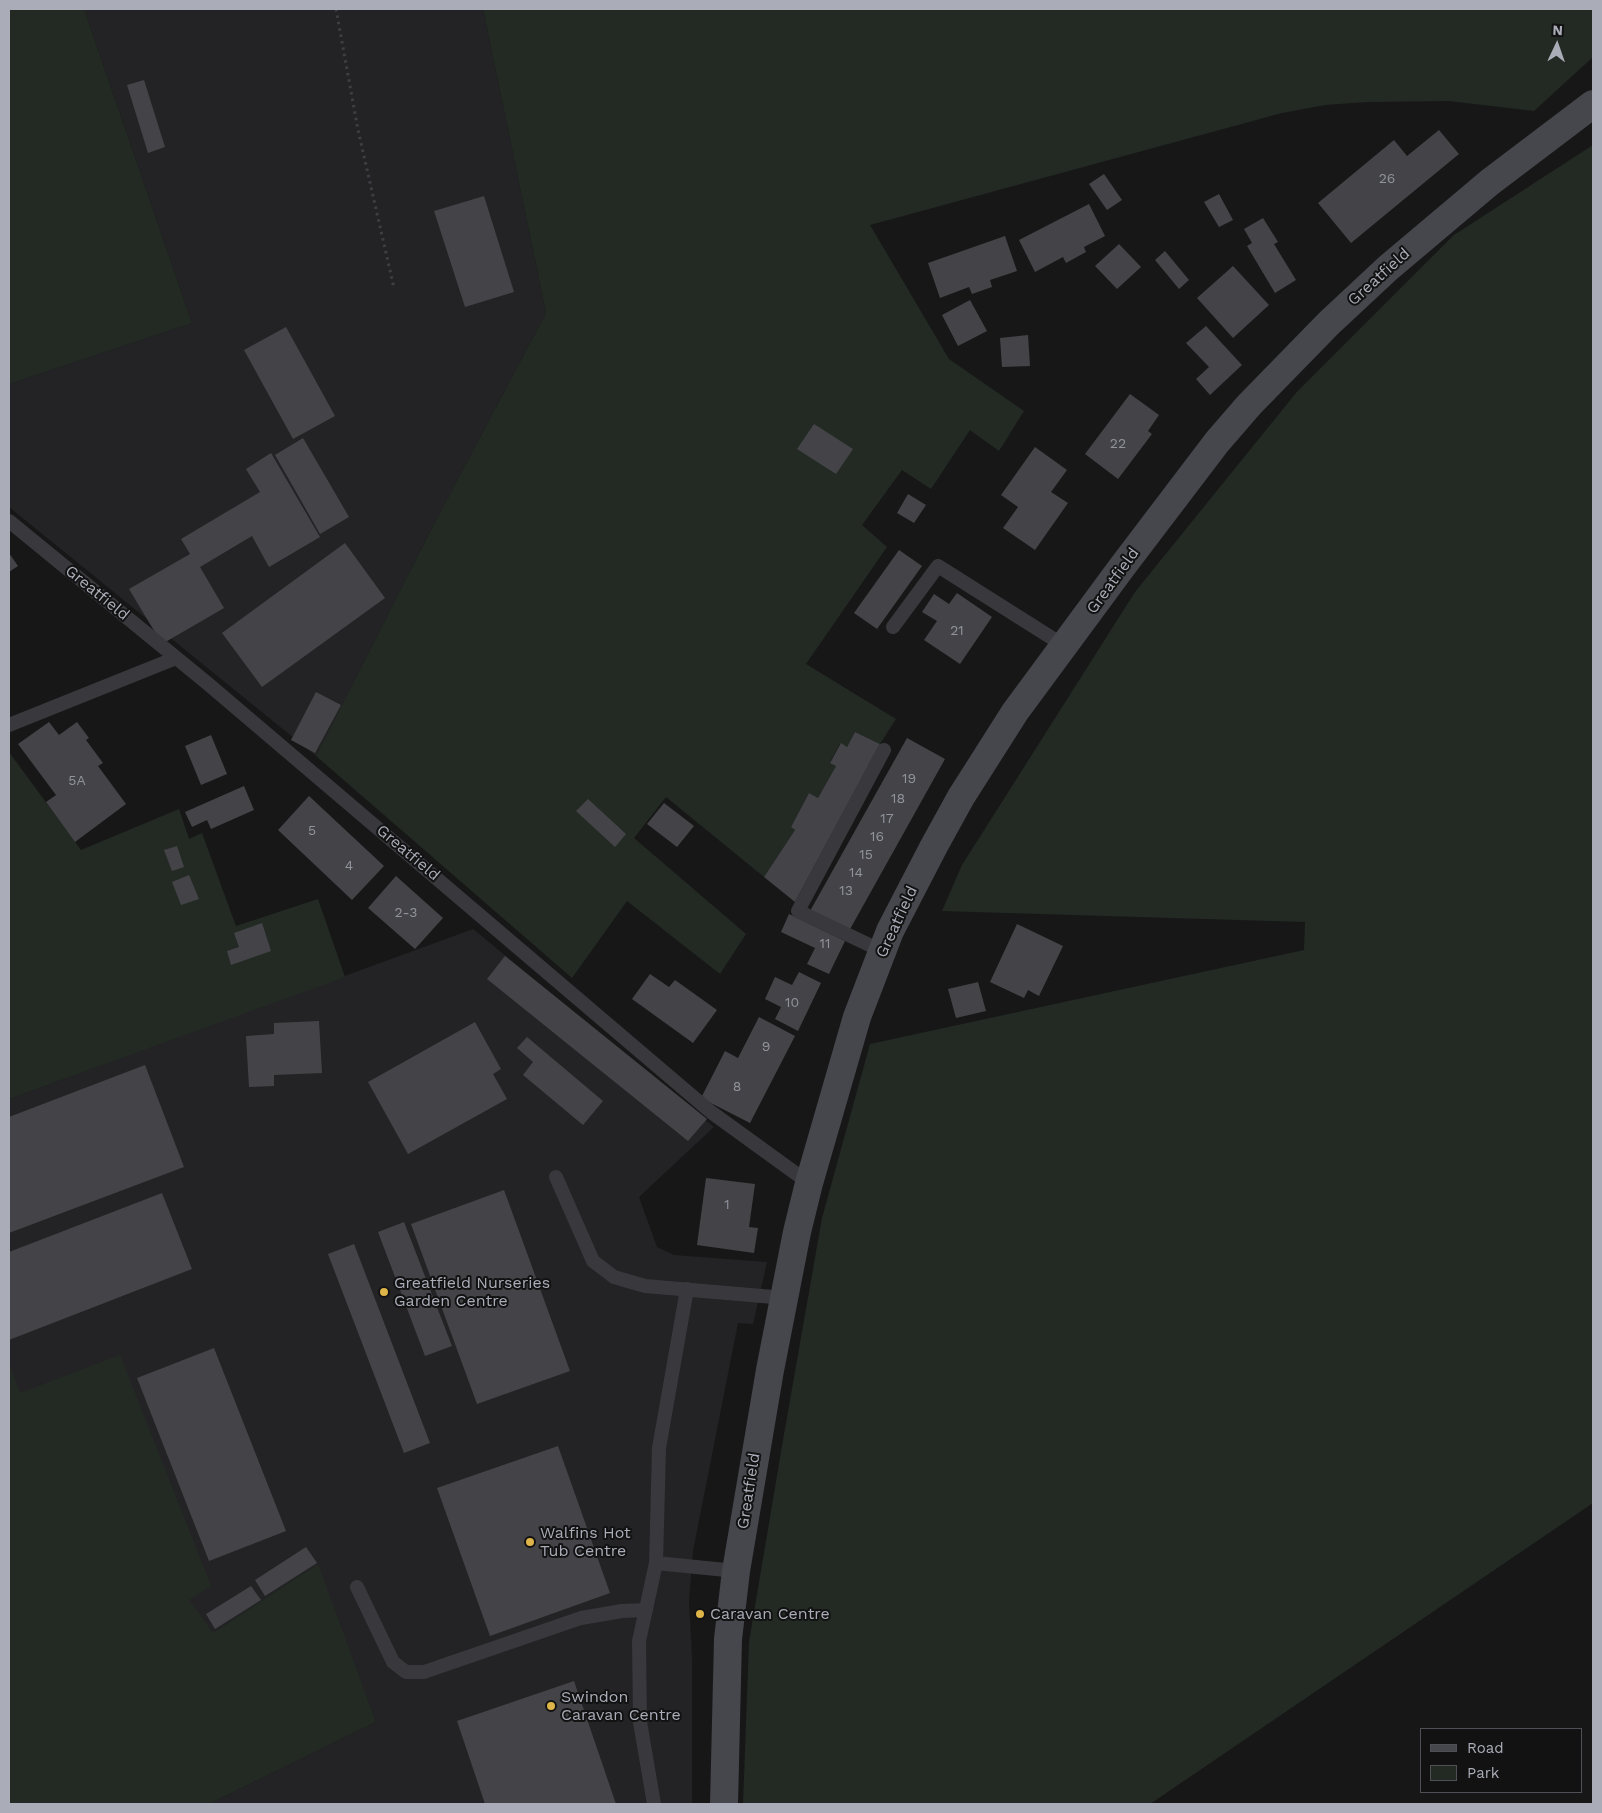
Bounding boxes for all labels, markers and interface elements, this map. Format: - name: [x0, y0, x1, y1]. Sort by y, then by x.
- north arrow: [1532, 20, 1582, 70]
- text: N: [1552, 22, 1563, 38]
- house number: 26: [1379, 171, 1395, 187]
- street label: Greatfield: [1344, 244, 1414, 310]
- house number: 22: [1110, 436, 1126, 452]
- street label: Greatfield: [1083, 544, 1143, 618]
- street label: Greatfield: [61, 561, 133, 625]
- house number: 21: [950, 623, 964, 639]
- house number: 19: [902, 771, 916, 787]
- house number: 5A: [68, 773, 86, 789]
- house number: 18: [891, 791, 905, 807]
- house number: 17: [880, 811, 894, 827]
- street label: Greatfield: [372, 821, 444, 885]
- house number: 5: [308, 823, 316, 839]
- house number: 16: [870, 829, 884, 845]
- house number: 15: [859, 847, 873, 863]
- house number: 4: [345, 858, 353, 874]
- house number: 14: [849, 865, 863, 881]
- house number: 13: [839, 883, 853, 899]
- street label: Greatfield: [872, 883, 922, 961]
- house number: 2-3: [395, 905, 417, 921]
- house number: 11: [820, 936, 830, 952]
- house number: 10: [785, 995, 799, 1011]
- house number: 9: [762, 1039, 770, 1055]
- house number: 8: [733, 1079, 741, 1095]
- house number: 1: [724, 1197, 730, 1213]
- place label: Greatfield Nurseries Garden Centre: [394, 1273, 550, 1311]
- marker: Greatfield Nurseries Garden Centre: [378, 1286, 390, 1298]
- street label: Greatfield: [734, 1452, 764, 1530]
- place label: Walfins Hot Tub Centre: [540, 1523, 631, 1561]
- marker: Walfins Hot Tub Centre: [524, 1536, 536, 1548]
- place label: Caravan Centre: [710, 1604, 830, 1624]
- marker: Caravan Centre: [694, 1608, 706, 1620]
- place label: Swindon Caravan Centre: [561, 1687, 681, 1725]
- marker: Swindon Caravan Centre: [545, 1700, 557, 1712]
- legend: [1420, 1728, 1582, 1793]
- text: Road: [1467, 1739, 1504, 1757]
- text: Park: [1467, 1764, 1499, 1782]

